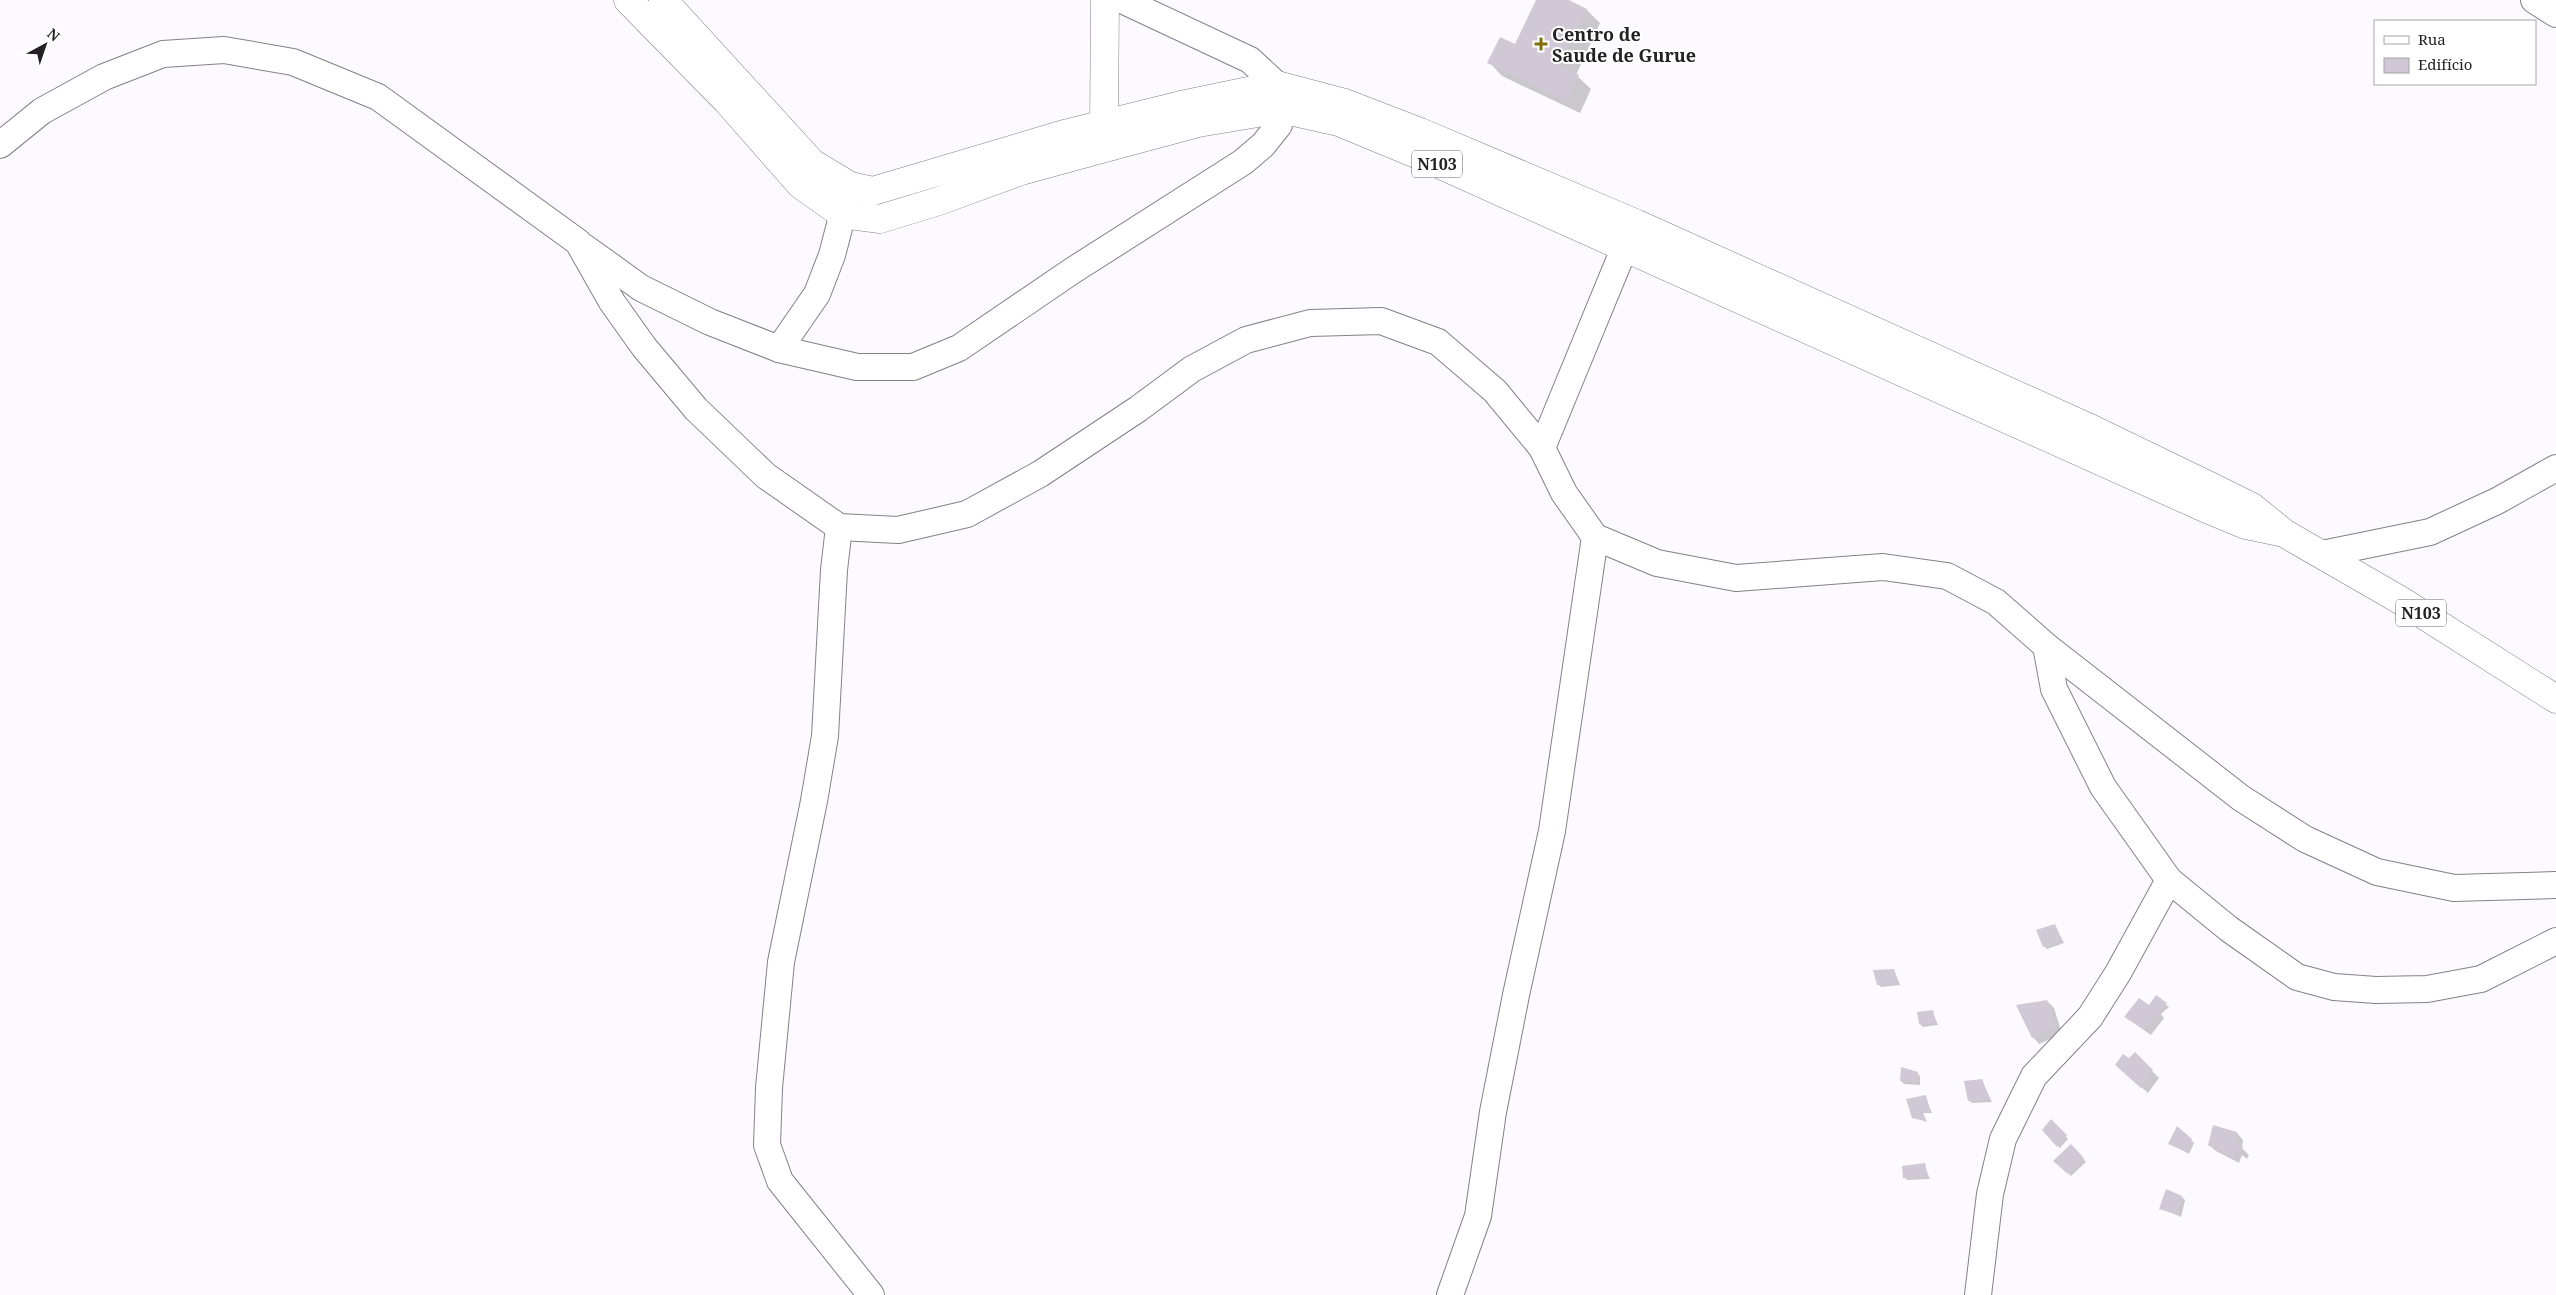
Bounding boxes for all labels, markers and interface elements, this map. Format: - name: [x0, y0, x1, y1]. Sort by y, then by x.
- north arrow: [20, 20, 70, 70]
- legend: [2374, 20, 2536, 85]
- place label: Centro de Saude de Gurue: [1552, 22, 1696, 67]
- text: N: [43, 24, 64, 45]
- text: Rua: [2418, 29, 2446, 49]
- marker: Centro de Saude de Gurue: [1534, 37, 1548, 51]
- text: Edifício: [2418, 54, 2473, 74]
- road number: N103: [1412, 150, 1462, 178]
- road number: N103: [2396, 600, 2446, 626]

